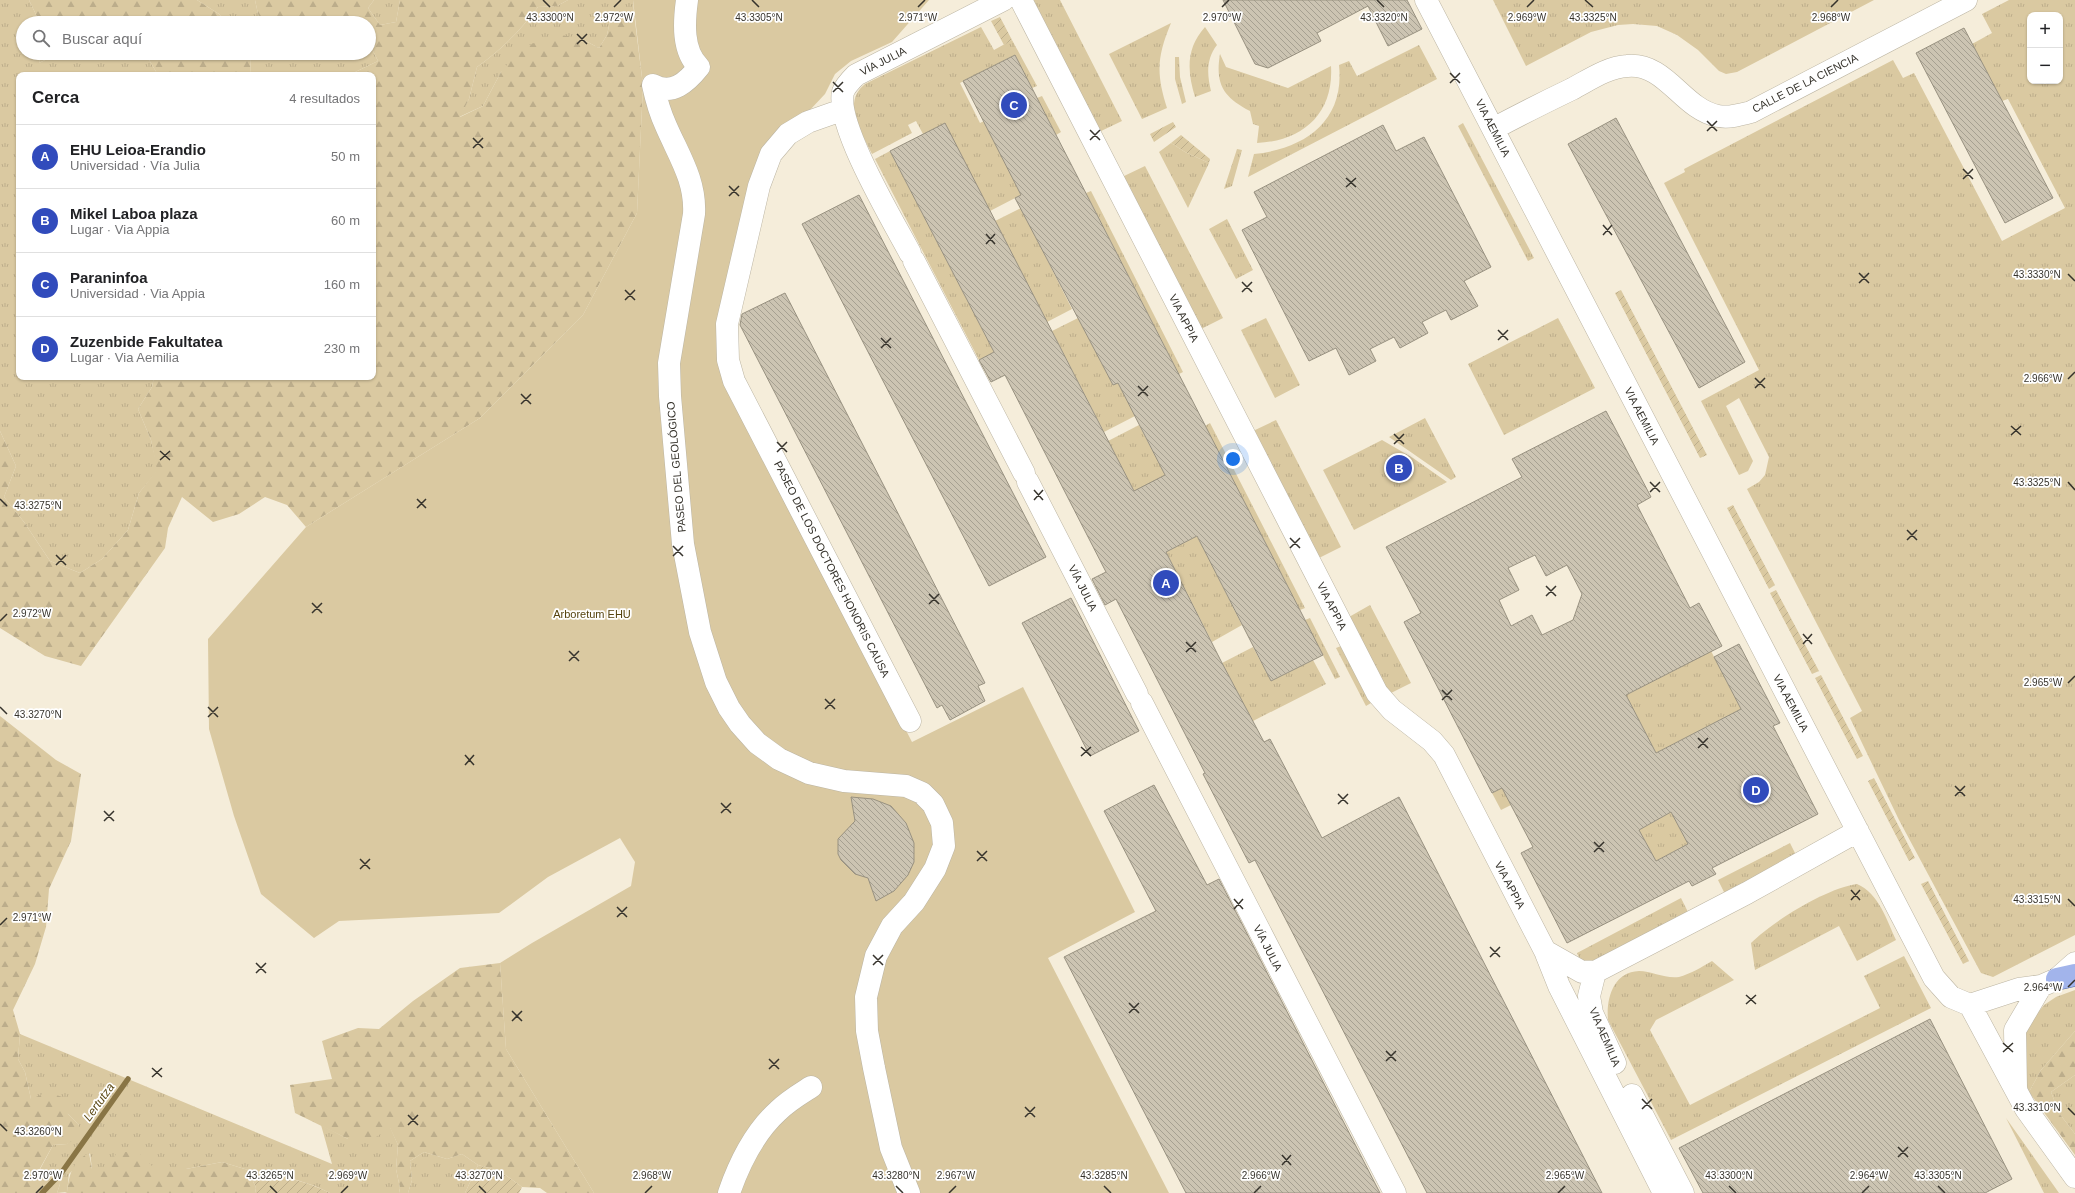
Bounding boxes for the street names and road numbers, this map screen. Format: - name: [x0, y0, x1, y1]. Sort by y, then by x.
- street label: VÍA JULIA: [858, 44, 909, 78]
- street label: CALLE DE LA CIENCIA: [1750, 51, 1860, 115]
- street label: VIA AEMILIA: [1473, 97, 1513, 159]
- street label: VIA APPIA: [1167, 292, 1201, 344]
- street label: VIA AEMILIA: [1622, 385, 1662, 447]
- street label: PASEO DEL GEOLÓGICO: [664, 401, 688, 533]
- street label: PASEO DE LOS DOCTORES HONORIS CAUSA: [772, 459, 892, 680]
- street label: VÍA JULIA: [1066, 563, 1100, 614]
- street label: VIA APPIA: [1315, 580, 1349, 632]
- street label: VIA AEMILIA: [1771, 672, 1811, 734]
- street label: VIA APPIA: [1492, 859, 1528, 911]
- street label: VÍA JULIA: [1251, 923, 1285, 974]
- street label: VIA AEMILIA: [1587, 1006, 1623, 1069]

